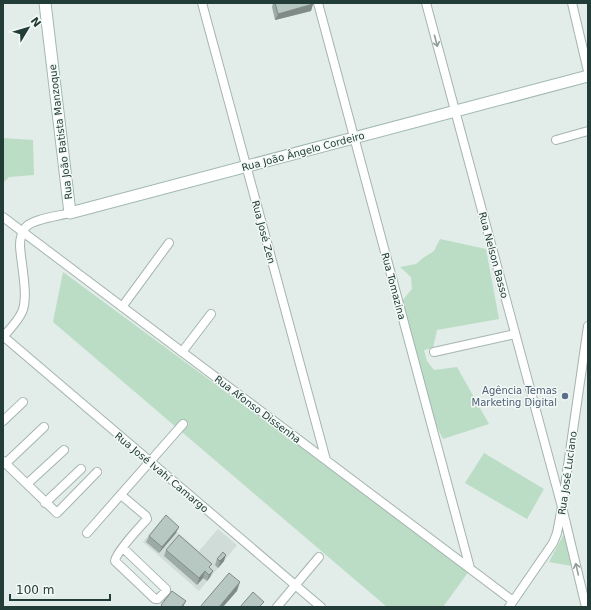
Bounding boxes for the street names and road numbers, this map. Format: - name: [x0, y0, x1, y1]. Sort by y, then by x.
- street label: Rua João Batista Manzoque: [47, 64, 74, 200]
- street label: Rua João Ângelo Cordeiro: [240, 129, 366, 173]
- street label: Rua José Zen: [250, 199, 277, 265]
- street label: Rua Nelson Basso: [477, 211, 510, 300]
- street label: Rua Tomazina: [379, 251, 408, 321]
- street label: Rua Afonso Dissenha: [212, 373, 303, 445]
- street label: Rua José Ivahí Camargo: [113, 430, 211, 515]
- street label: Rua José Luciano: [556, 431, 579, 516]

